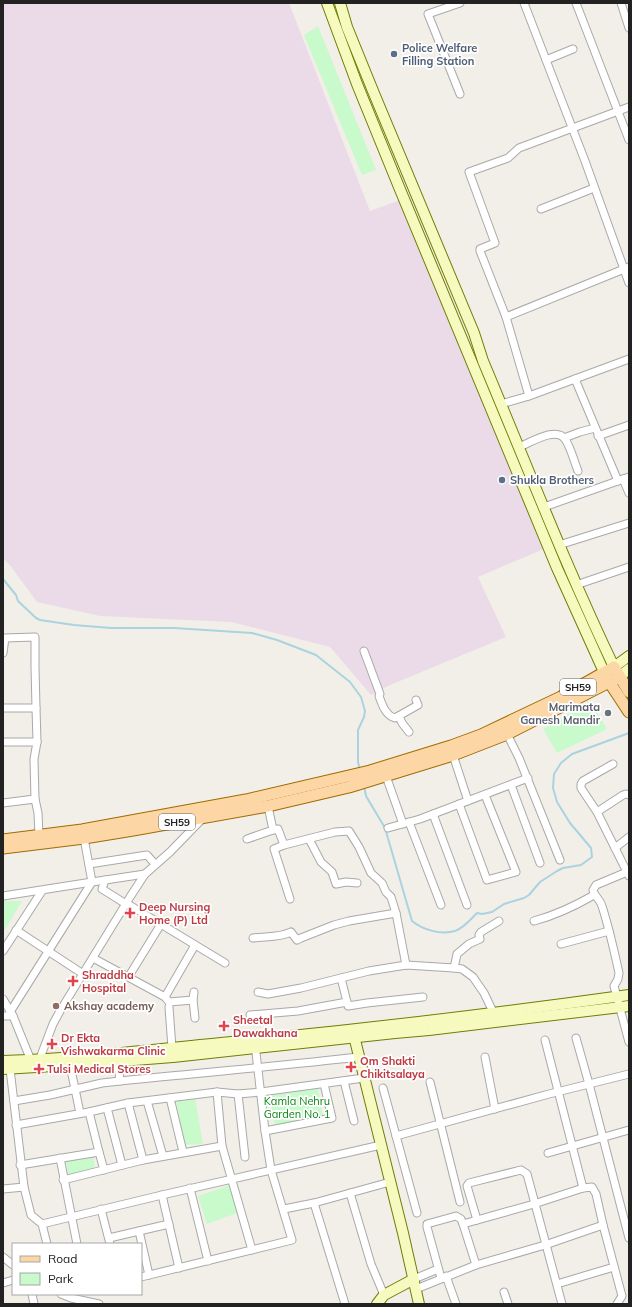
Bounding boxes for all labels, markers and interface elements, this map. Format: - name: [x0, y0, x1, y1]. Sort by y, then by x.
- place label: Police Welfare Filling Station: [402, 41, 477, 68]
- marker: Police Welfare Filling Station: [389, 49, 399, 59]
- place label: Shukla Brothers: [510, 473, 594, 487]
- marker: Shukla Brothers: [497, 475, 507, 485]
- road number: SH59: [560, 679, 596, 695]
- place label: Marimata Ganesh Mandir: [520, 700, 601, 727]
- marker: Marimata Ganesh Mandir: [603, 708, 613, 718]
- road number: SH59: [159, 814, 195, 830]
- place label: Deep Nursing Home (P) Ltd: [139, 900, 210, 927]
- marker: Deep Nursing Home (P) Ltd: [124, 907, 136, 919]
- place label: Shraddha Hospital: [82, 968, 134, 995]
- marker: Shraddha Hospital: [67, 975, 79, 987]
- place label: Akshay academy: [64, 999, 154, 1013]
- marker: Akshay academy: [51, 1001, 61, 1011]
- place label: Sheetal Dawakhana: [233, 1013, 298, 1040]
- marker: Sheetal Dawakhana: [218, 1020, 230, 1032]
- place label: Dr Ekta Vishwakarma Clinic: [60, 1031, 166, 1058]
- marker: Dr Ekta Vishwakarma Clinic: [46, 1038, 58, 1050]
- place label: Om Shakti Chikitsalaya: [360, 1054, 425, 1081]
- marker: Om Shakti Chikitsalaya: [345, 1061, 357, 1073]
- place label: Tulsi Medical Stores: [47, 1062, 151, 1076]
- marker: Tulsi Medical Stores: [34, 1064, 44, 1074]
- park label: Kamla Nehru Garden No. 1: [264, 1094, 330, 1121]
- legend: [12, 1243, 142, 1295]
- text: Road: [48, 1251, 77, 1266]
- text: Park: [48, 1271, 74, 1286]

